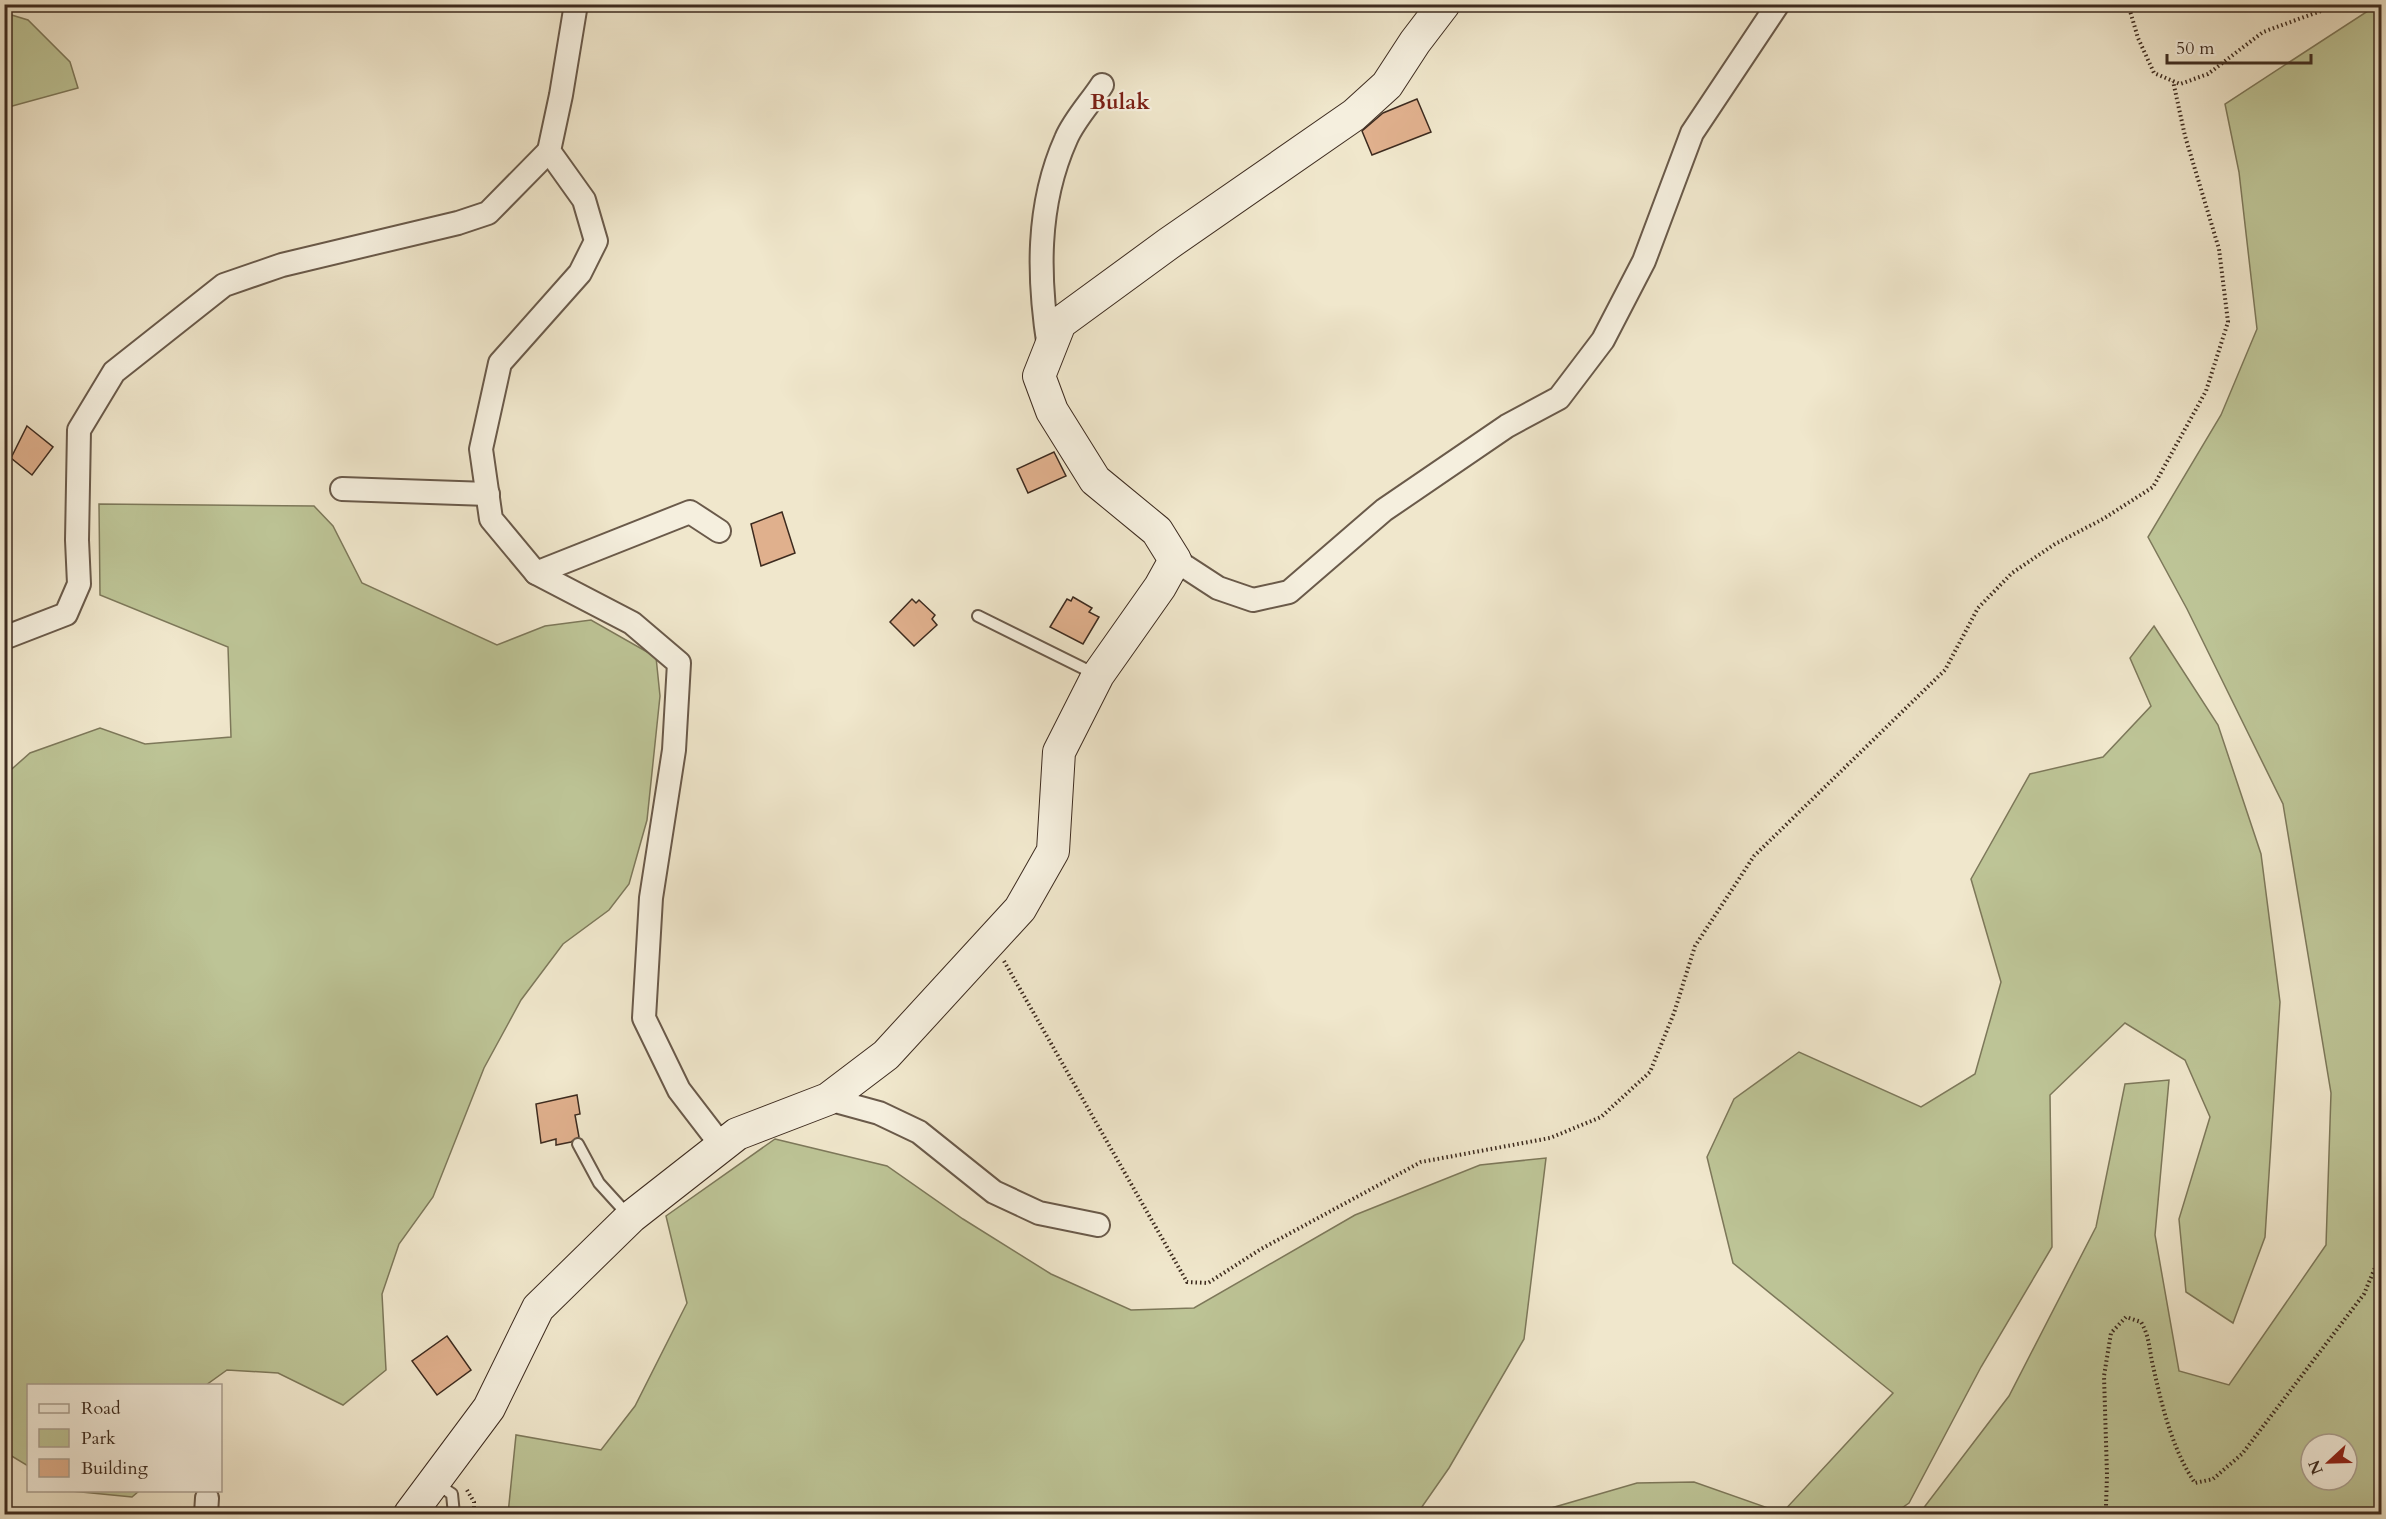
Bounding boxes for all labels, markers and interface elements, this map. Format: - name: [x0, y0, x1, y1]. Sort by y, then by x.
- scale bar: [2167, 27, 2311, 65]
- text: 50 m: [2176, 36, 2215, 61]
- district label: Bulak: [1090, 87, 1150, 117]
- legend: [27, 1384, 222, 1492]
- text: Road: [81, 1396, 121, 1421]
- text: Park: [81, 1426, 116, 1451]
- north arrow: [2299, 1432, 2359, 1492]
- text: Building: [81, 1456, 149, 1481]
- text: N: [2303, 1457, 2329, 1478]

